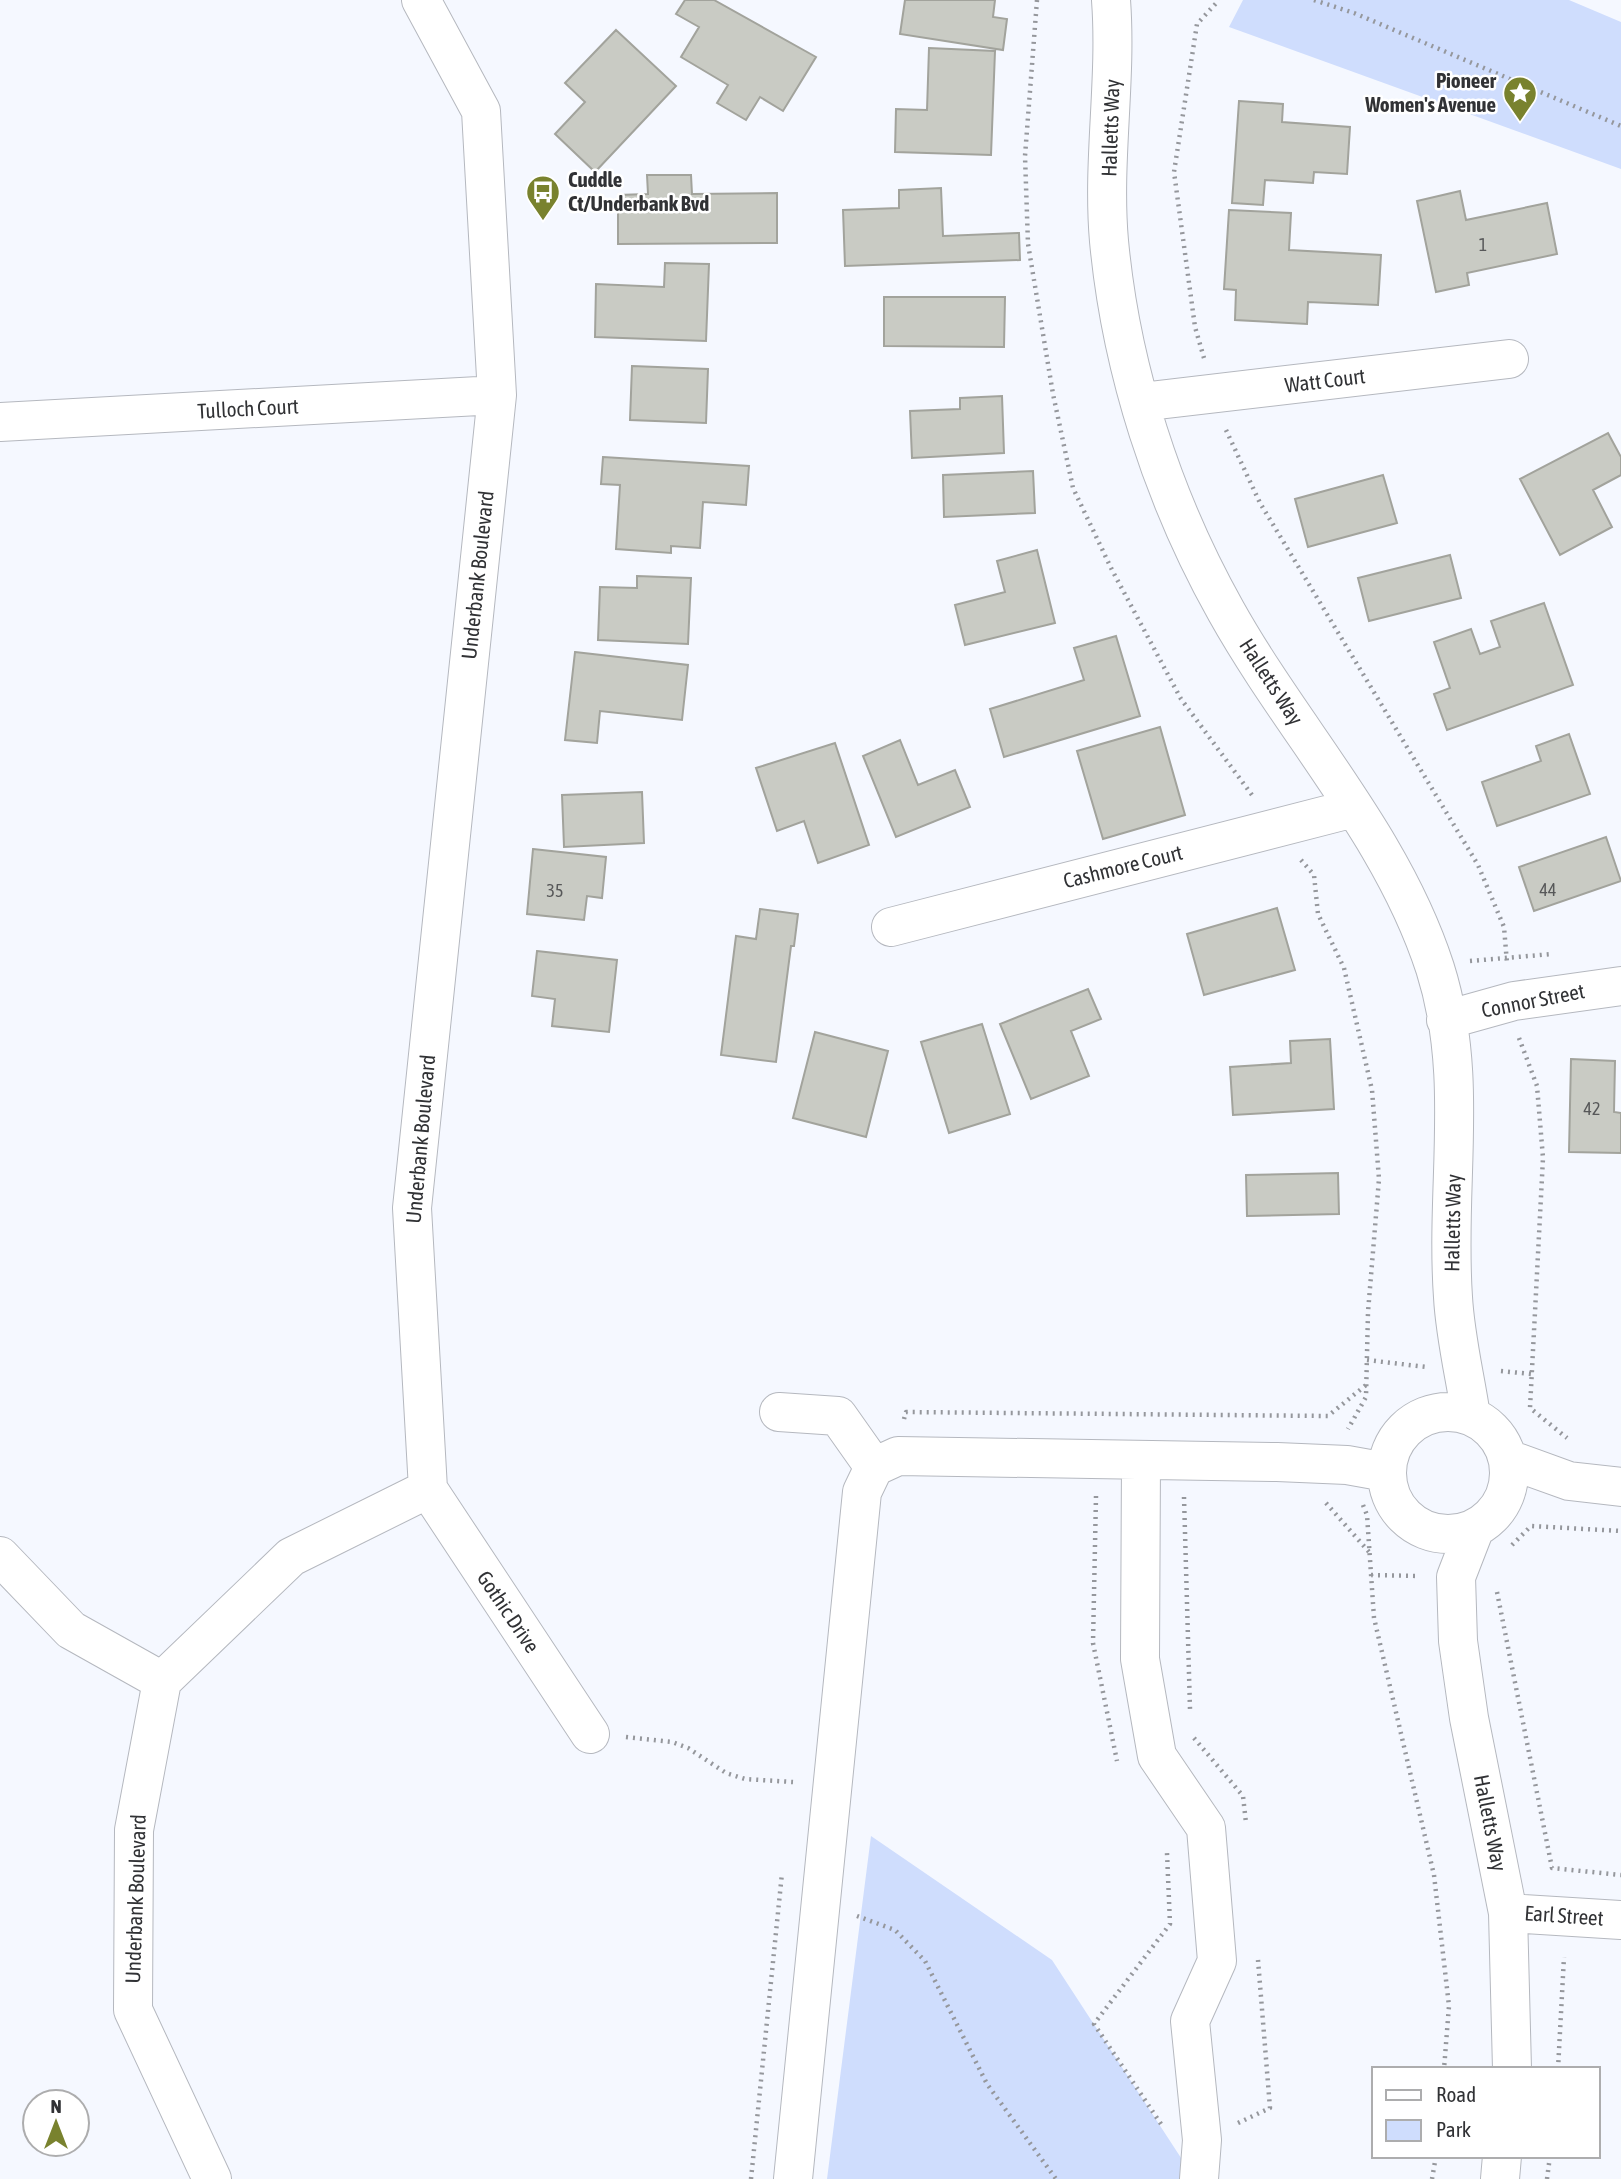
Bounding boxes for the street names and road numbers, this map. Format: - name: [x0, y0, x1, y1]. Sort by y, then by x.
- street label: Halletts Way: [1096, 78, 1124, 177]
- street label: Watt Court: [1283, 363, 1366, 397]
- street label: Tulloch Court: [197, 393, 299, 423]
- street label: Underbank Boulevard: [456, 489, 498, 660]
- street label: Halletts Way: [1235, 634, 1309, 729]
- street label: Cashmore Court: [1061, 840, 1185, 892]
- street label: Connor Street: [1479, 978, 1586, 1022]
- street label: Underbank Boulevard: [401, 1054, 439, 1224]
- street label: Halletts Way: [1439, 1174, 1465, 1272]
- street label: Gothic Drive: [473, 1566, 545, 1657]
- street label: Halletts Way: [1470, 1773, 1512, 1873]
- street label: Underbank Boulevard: [120, 1814, 150, 1984]
- street label: Earl Street: [1524, 1900, 1605, 1930]

